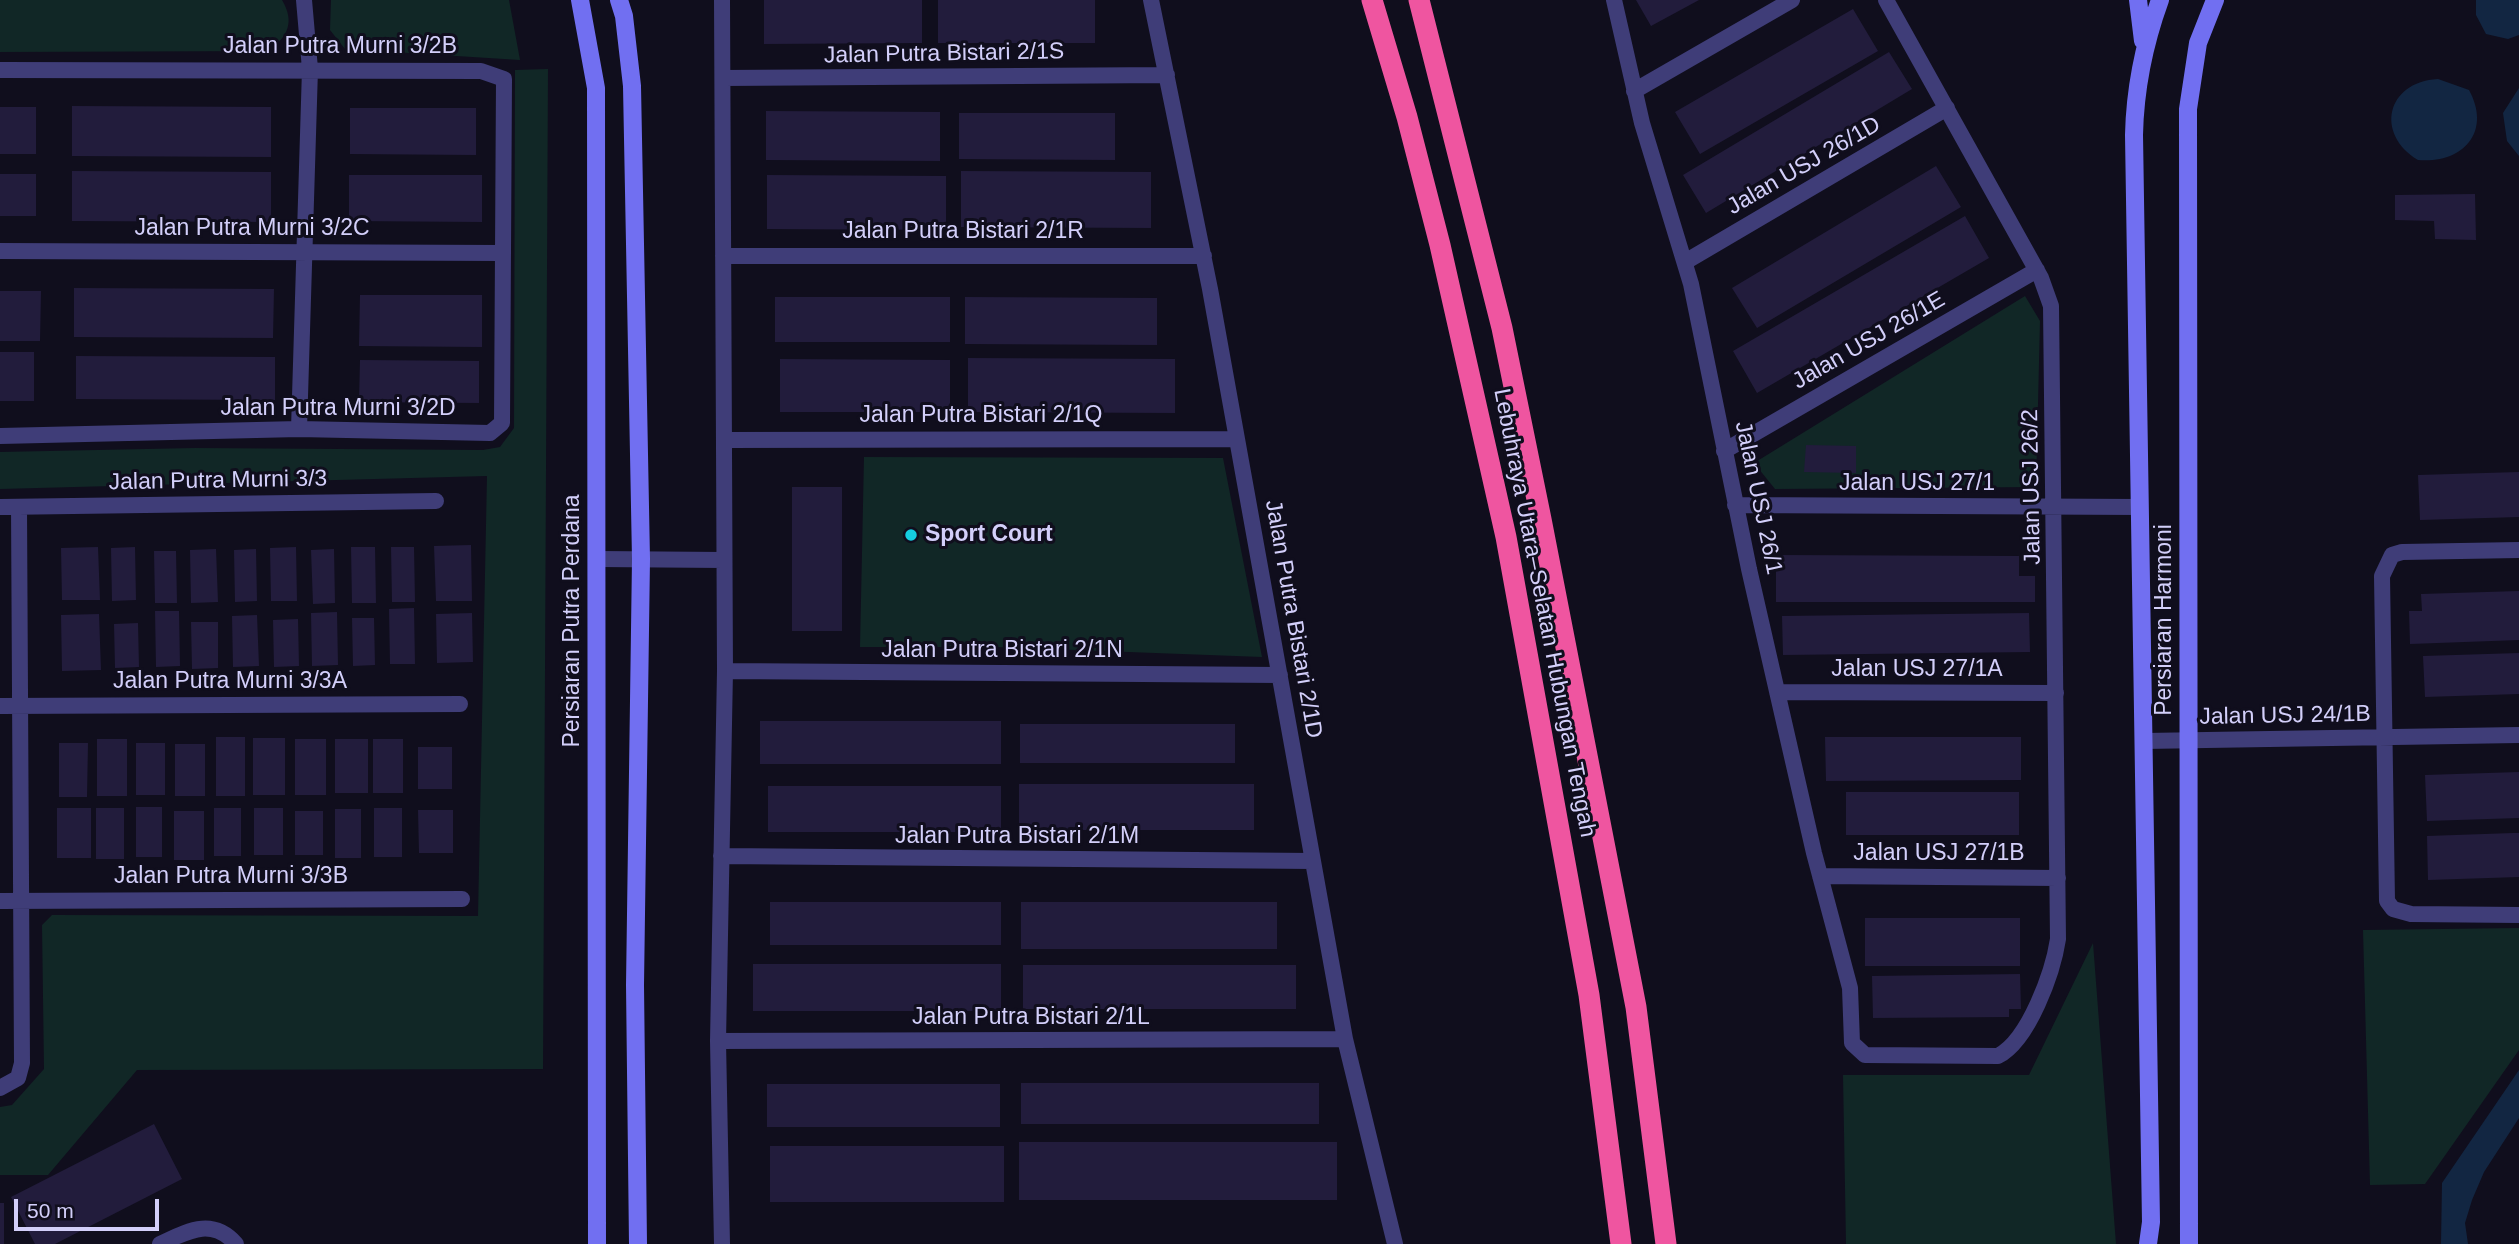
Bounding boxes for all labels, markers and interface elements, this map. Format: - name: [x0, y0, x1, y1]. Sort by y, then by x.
- street label: Jalan Putra Murni 3/2B: [223, 33, 457, 61]
- street label: Jalan Putra Bistari 2/1S: [824, 38, 1064, 70]
- street label: Jalan USJ 26/1D: [1722, 111, 1886, 221]
- street label: Jalan Putra Murni 3/2C: [134, 215, 370, 243]
- street label: Jalan Putra Bistari 2/1R: [842, 218, 1084, 246]
- street label: Jalan USJ 26/1E: [1788, 286, 1950, 396]
- street label: Lebuhraya Utara–Selatan Hubungan Tengah: [1487, 386, 1601, 840]
- street label: Jalan Putra Murni 3/2D: [220, 395, 456, 423]
- street label: Jalan Putra Bistari 2/1Q: [860, 402, 1102, 430]
- street label: Jalan USJ 26/2: [2017, 409, 2047, 565]
- street label: Jalan USJ 26/1: [1728, 419, 1788, 577]
- street label: Jalan Putra Murni 3/3: [108, 465, 328, 497]
- street label: Jalan USJ 27/1: [1839, 470, 1995, 498]
- street label: Persiaran Putra Perdana: [559, 494, 587, 748]
- street label: Jalan Putra Bistari 2/1D: [1258, 498, 1328, 740]
- place label: Sport Court: [925, 521, 1053, 549]
- street label: Persiaran Harmoni: [2151, 524, 2179, 716]
- marker: Sport Court: [903, 527, 919, 543]
- street label: Jalan Putra Bistari 2/1N: [881, 637, 1123, 665]
- street label: Jalan USJ 27/1A: [1831, 656, 2003, 684]
- street label: Jalan Putra Murni 3/3A: [113, 668, 347, 696]
- street label: Jalan USJ 24/1B: [2199, 701, 2371, 731]
- street label: Jalan Putra Bistari 2/1M: [895, 823, 1139, 851]
- street label: Jalan USJ 27/1B: [1853, 840, 2025, 868]
- street label: Jalan Putra Murni 3/3B: [114, 863, 348, 891]
- street label: Jalan Putra Bistari 2/1L: [912, 1004, 1150, 1032]
- scale bar: [18, 1184, 163, 1228]
- text: 50 m: [27, 1199, 74, 1222]

